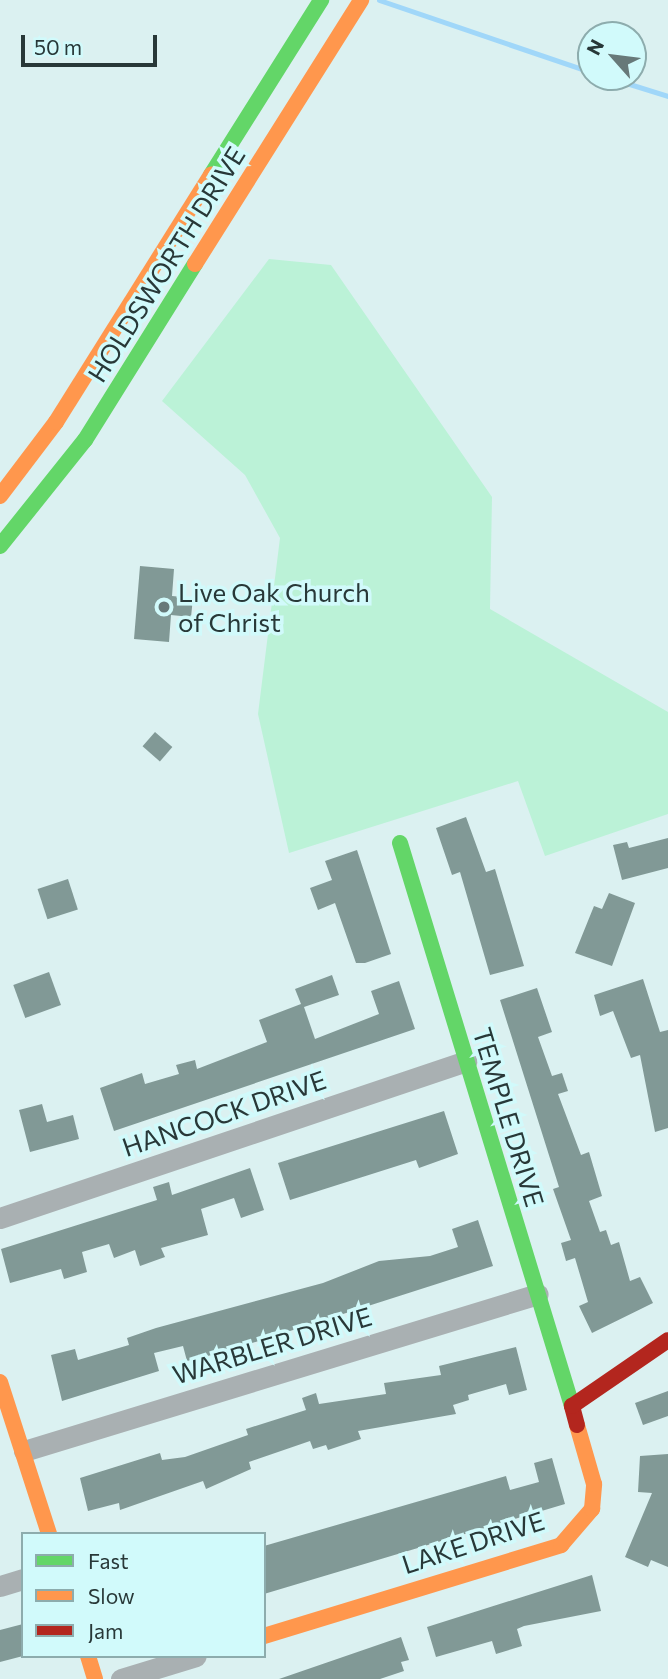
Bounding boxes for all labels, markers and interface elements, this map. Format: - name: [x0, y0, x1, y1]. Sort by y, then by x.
- scale bar: [24, 21, 161, 65]
- north arrow: [577, 21, 647, 91]
- text: 50 m: [34, 34, 82, 59]
- text: N: [581, 35, 608, 59]
- street label: HOLDSWORTH DRIVE: [81, 140, 251, 388]
- place label: Live Oak Church of Christ: [178, 576, 370, 638]
- marker: Live Oak Church of Christ: [156, 599, 172, 615]
- street label: TEMPLE DRIVE: [467, 1024, 551, 1210]
- street label: HANCOCK DRIVE: [118, 1064, 330, 1162]
- street label: WARBLER DRIVE: [169, 1300, 375, 1390]
- street label: LAKE DRIVE: [398, 1504, 548, 1580]
- legend: [21, 1532, 266, 1658]
- text: Fast: [88, 1548, 129, 1573]
- text: Slow: [88, 1583, 135, 1608]
- text: Jam: [88, 1618, 123, 1643]

